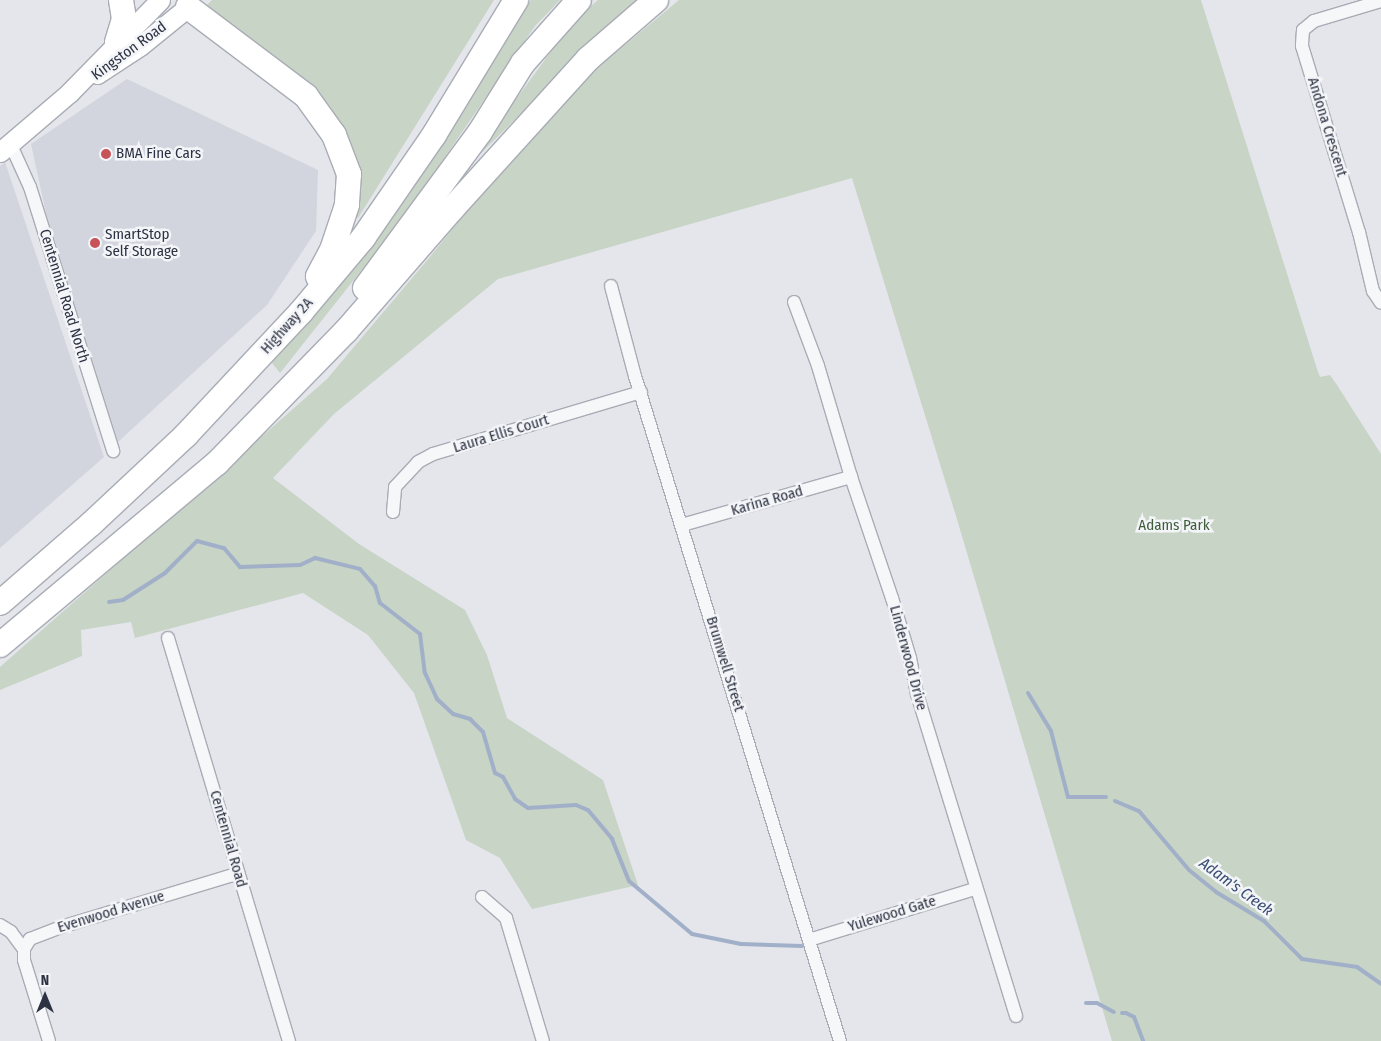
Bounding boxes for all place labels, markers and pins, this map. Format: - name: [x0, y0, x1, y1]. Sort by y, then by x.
- place label: BMA Fine Cars: [116, 145, 201, 163]
- marker: BMA Fine Cars: [100, 148, 112, 160]
- place label: SmartStop Self Storage: [105, 225, 178, 260]
- marker: SmartStop Self Storage: [89, 237, 101, 249]

